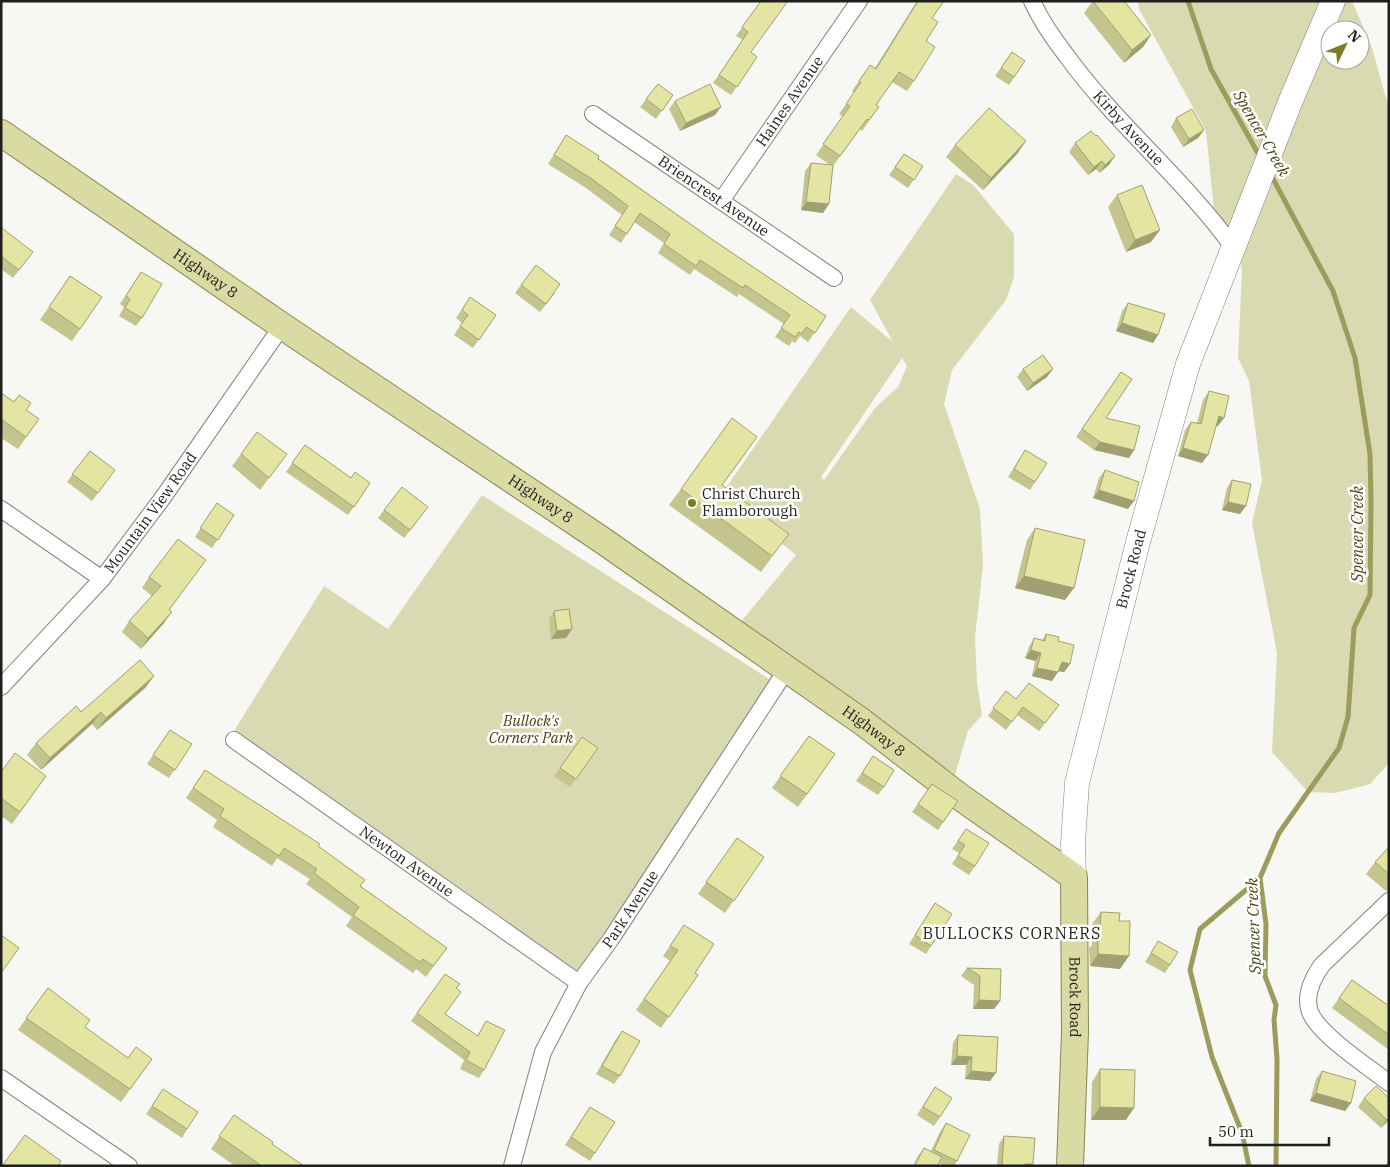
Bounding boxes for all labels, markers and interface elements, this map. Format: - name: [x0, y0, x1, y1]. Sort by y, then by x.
- north arrow: [1320, 20, 1370, 70]
- text: N: [1344, 26, 1365, 46]
- street label: Haines Avenue: [751, 52, 827, 150]
- water label: Spencer Creek: [1229, 85, 1295, 180]
- street label: Kirby Avenue: [1089, 86, 1168, 169]
- street label: Briencrest Avenue: [655, 151, 773, 240]
- street label: Highway 8: [170, 244, 242, 302]
- street label: Mountain View Road: [100, 448, 201, 577]
- street label: Highway 8: [505, 470, 577, 527]
- place label: Christ Church Flamborough: [702, 484, 801, 520]
- water label: Spencer Creek: [1347, 485, 1367, 583]
- marker: Christ Church Flamborough: [686, 497, 698, 509]
- street label: Brock Road: [1112, 527, 1150, 610]
- street label: Highway 8: [839, 701, 909, 760]
- park label: Bullock's Corners Park: [489, 711, 573, 747]
- street label: Newton Avenue: [356, 821, 458, 901]
- street label: Park Avenue: [598, 866, 662, 951]
- water label: Spencer Creek: [1241, 877, 1265, 976]
- district label: BULLOCKS CORNERS: [923, 923, 1101, 943]
- street label: Brock Road: [1066, 956, 1085, 1038]
- scale bar: [1210, 1114, 1329, 1146]
- text: 50 m: [1218, 1122, 1254, 1141]

